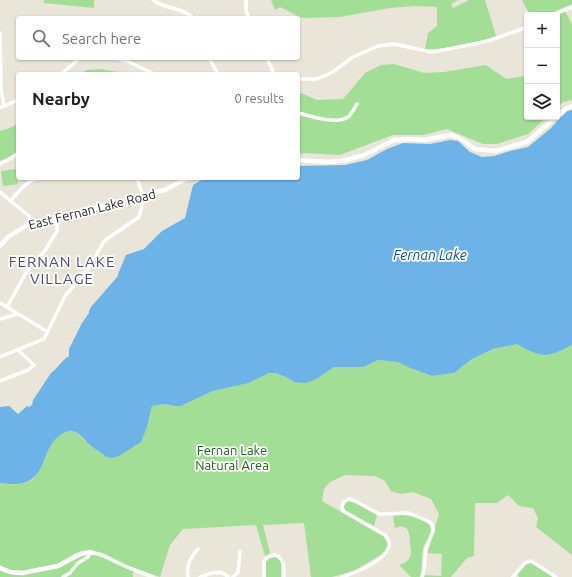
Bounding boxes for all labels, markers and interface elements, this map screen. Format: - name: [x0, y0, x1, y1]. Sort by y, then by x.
- map controls: [524, 12, 560, 120]
- button: +: [524, 12, 560, 48]
- search box: [16, 16, 300, 60]
- icon: search: [30, 27, 52, 49]
- text: Search here: [62, 30, 141, 47]
- button: −: [524, 48, 560, 84]
- button: layers: [524, 84, 560, 120]
- text: Nearby: [32, 89, 90, 108]
- text: 0 results: [234, 91, 284, 105]
- street label: East Fernan Lake Road: [27, 186, 157, 232]
- water label: Fernan Lake: [393, 247, 467, 263]
- district label: FERNAN LAKE VILLAGE: [9, 253, 115, 287]
- park label: Fernan Lake Natural Area: [195, 443, 269, 472]

